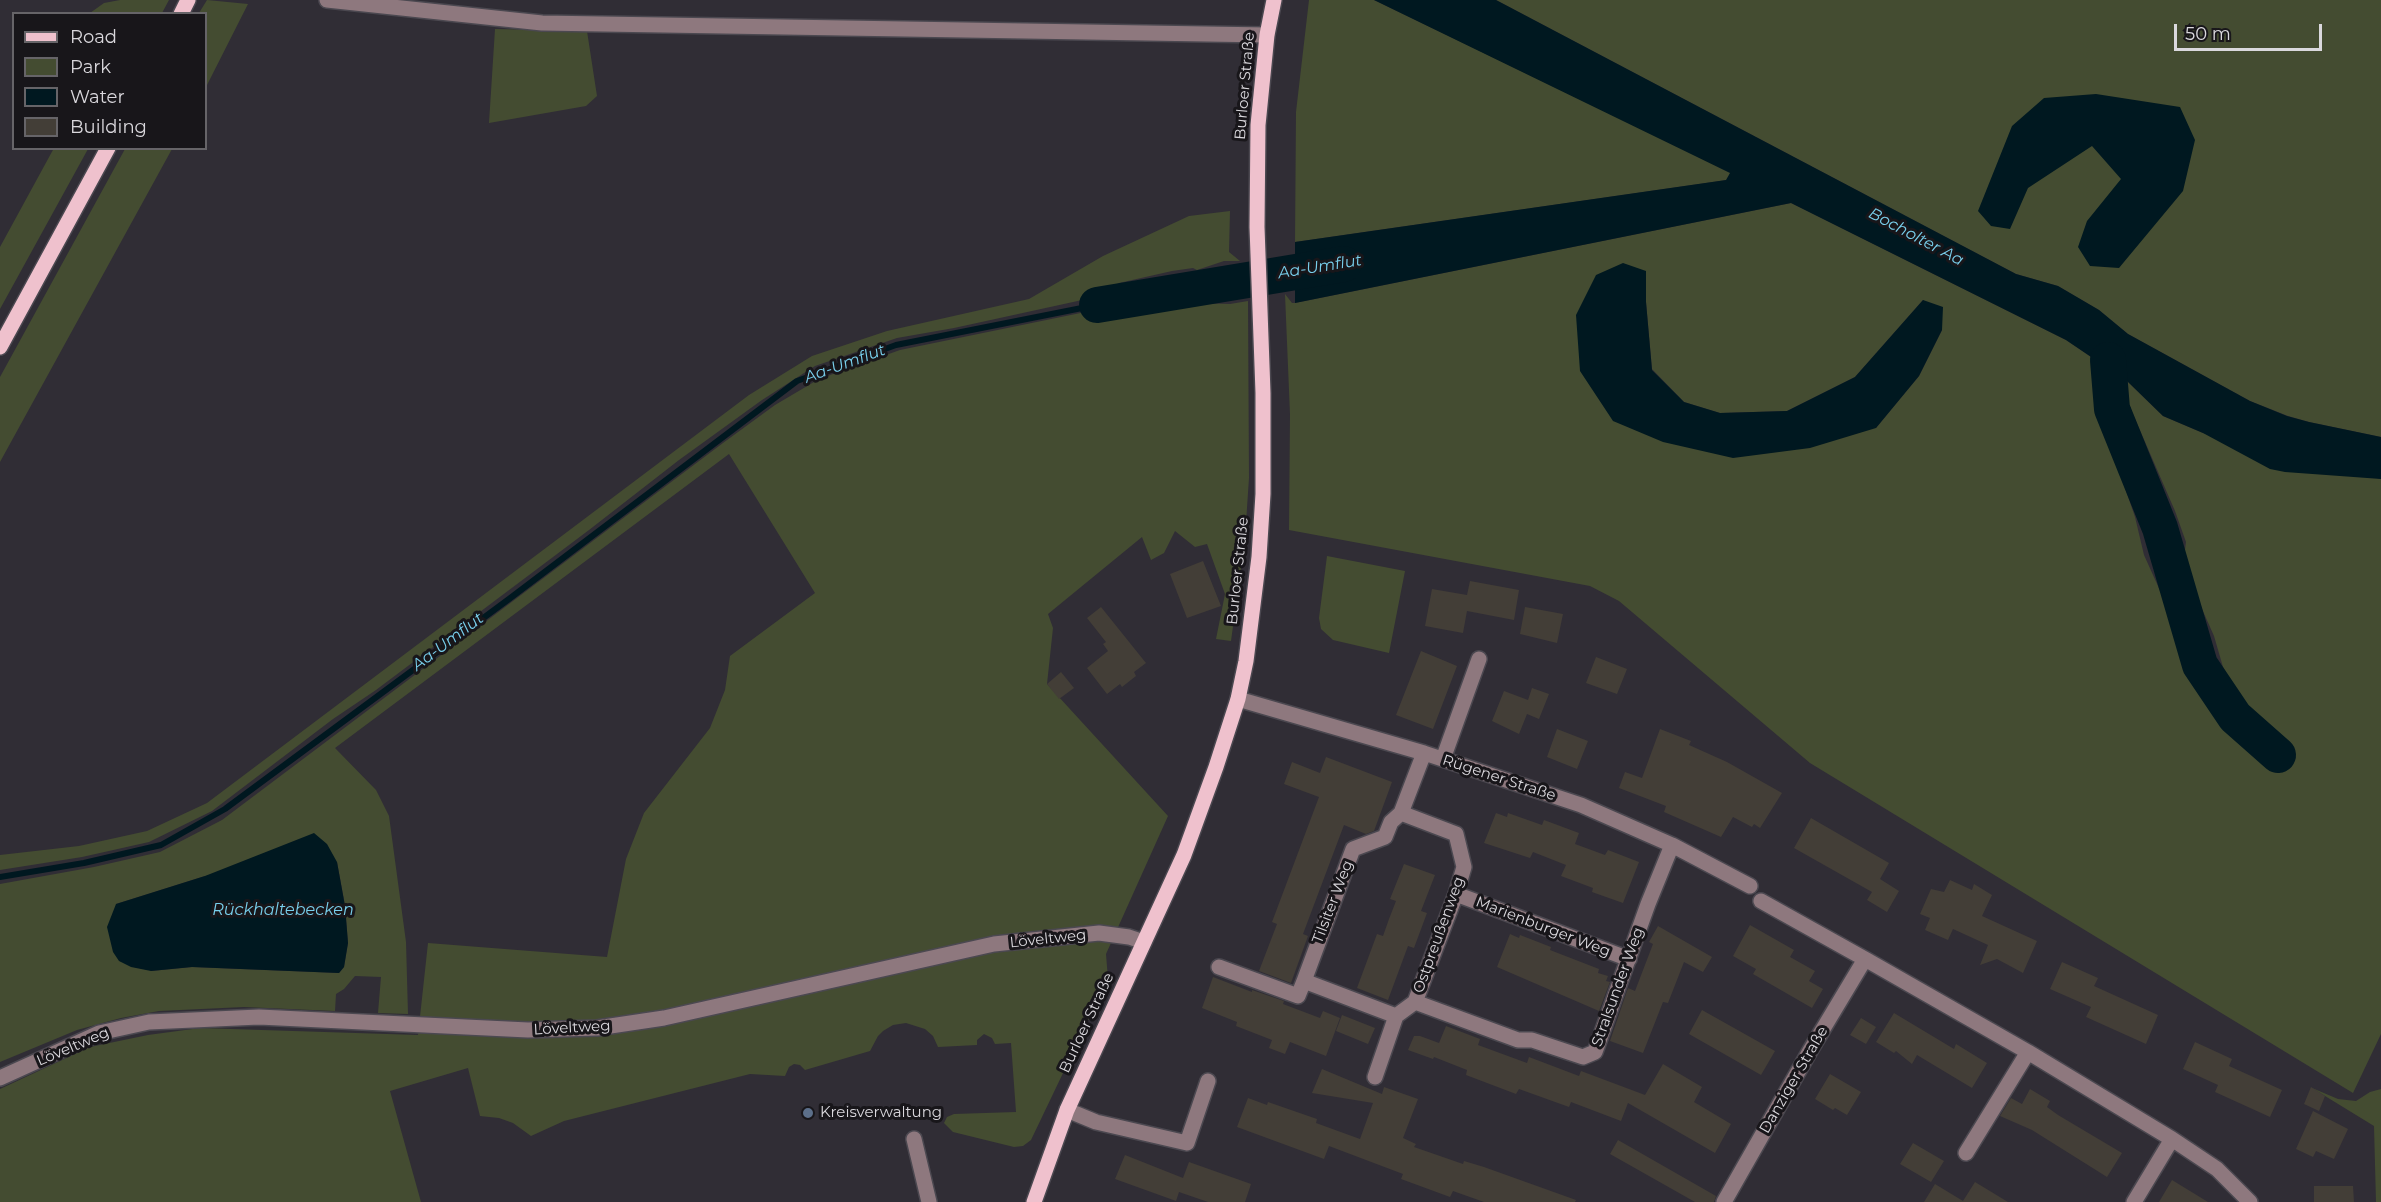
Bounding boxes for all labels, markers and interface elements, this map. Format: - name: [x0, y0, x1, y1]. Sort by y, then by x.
- legend: [12, 12, 207, 150]
- scale bar: [2177, 12, 2326, 50]
- text: 50 m: [2185, 23, 2231, 45]
- text: Road: [70, 26, 117, 48]
- street label: Burloer Straße: [1231, 31, 1259, 141]
- text: Park: [70, 56, 111, 78]
- text: Water: [70, 86, 125, 108]
- text: Building: [70, 116, 147, 138]
- water label: Bocholter Aa: [1865, 204, 1967, 270]
- water label: Aa-Umflut: [1277, 251, 1363, 283]
- water label: Aa-Umflut: [802, 341, 888, 387]
- street label: Burloer Straße: [1223, 516, 1253, 626]
- water label: Aa-Umflut: [408, 609, 488, 675]
- street label: Rügener Straße: [1440, 751, 1558, 805]
- street label: Tilsiter Weg: [1309, 858, 1357, 946]
- street label: Ostpreußenweg: [1410, 874, 1468, 996]
- street label: Marienburger Weg: [1473, 893, 1613, 961]
- water label: Rückhaltebecken: [212, 900, 354, 920]
- street label: Stralsunder Weg: [1588, 925, 1648, 1049]
- street label: Löveltweg: [1009, 926, 1087, 952]
- street label: Burloer Straße: [1056, 970, 1118, 1076]
- street label: Löveltweg: [533, 1017, 611, 1039]
- street label: Danziger Straße: [1756, 1023, 1832, 1137]
- street label: Löveltweg: [34, 1024, 112, 1070]
- place label: Kreisverwaltung: [820, 1104, 942, 1122]
- marker: Kreisverwaltung: [801, 1106, 815, 1120]

